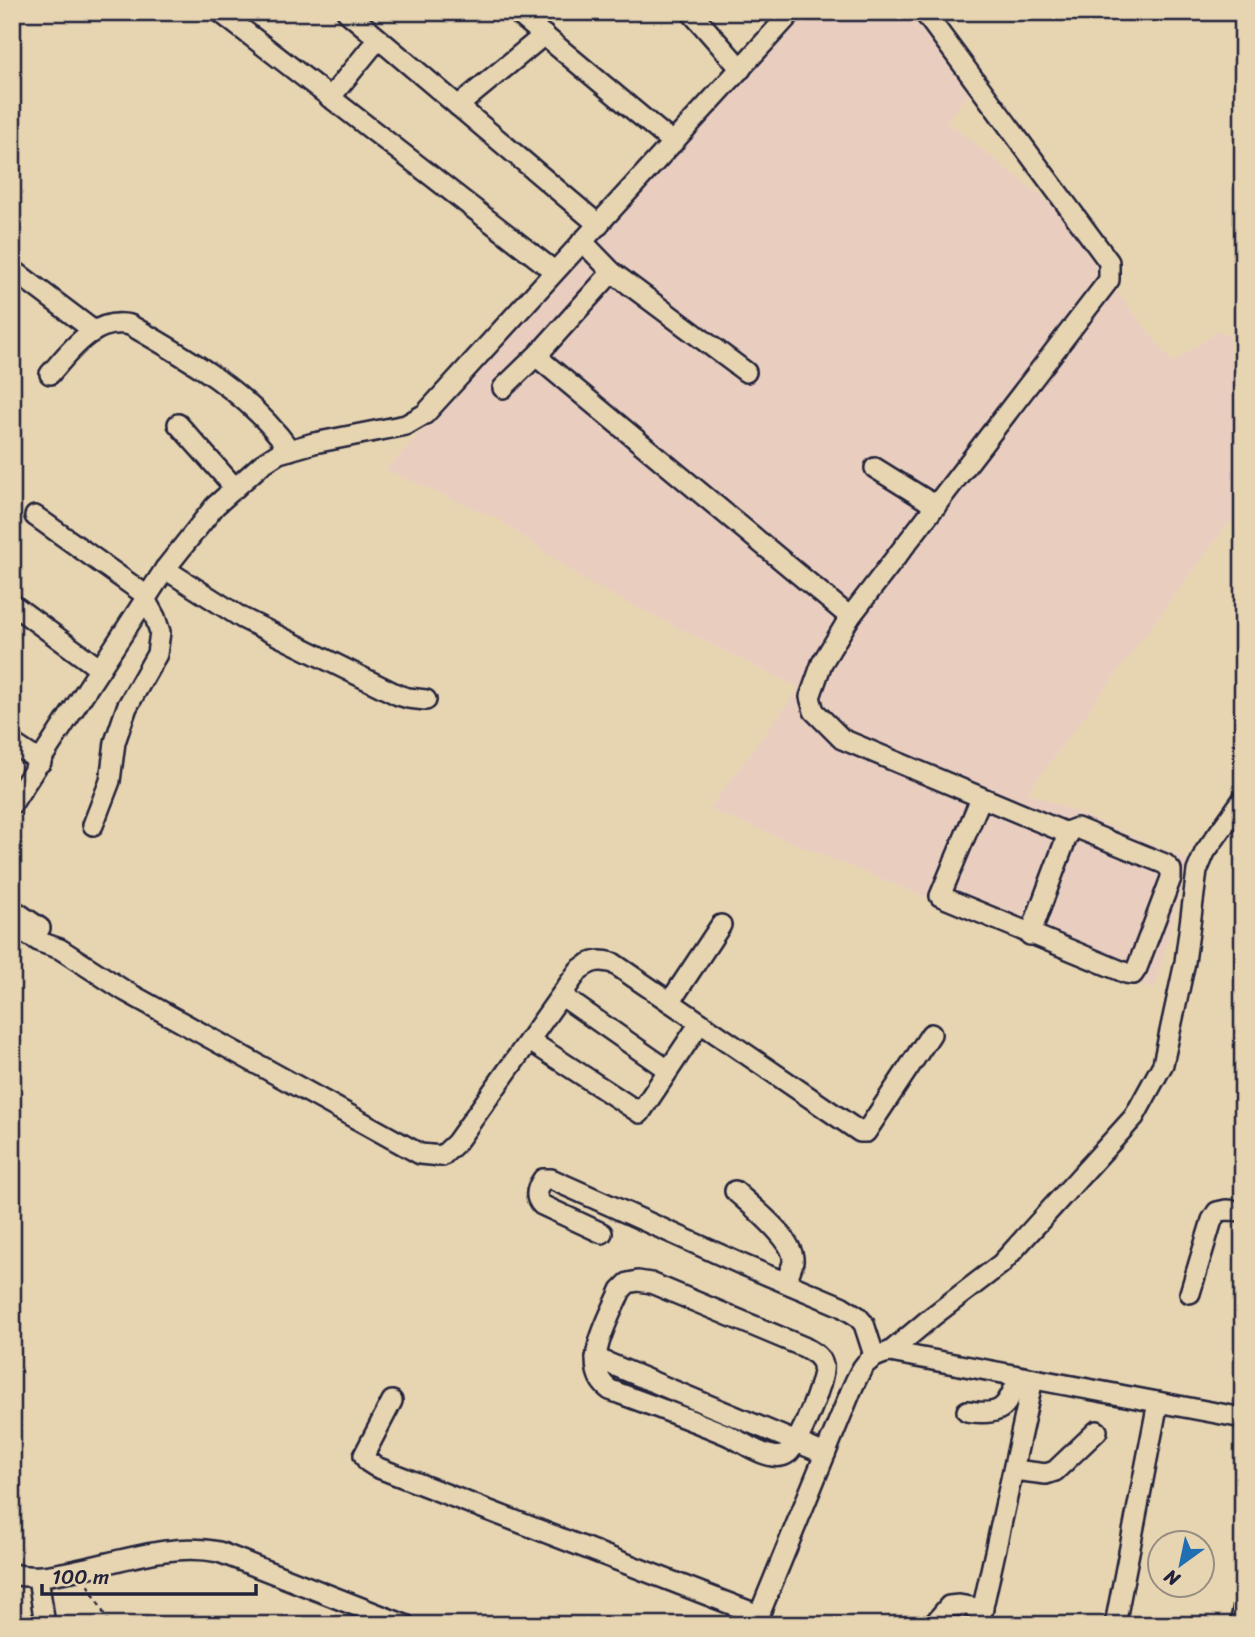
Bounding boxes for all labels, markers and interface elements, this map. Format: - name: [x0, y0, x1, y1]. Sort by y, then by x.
- north arrow: [1146, 1528, 1216, 1598]
- scale bar: [42, 1553, 256, 1597]
- text: 100 m: [52, 1558, 109, 1596]
- text: N: [1157, 1560, 1187, 1596]

